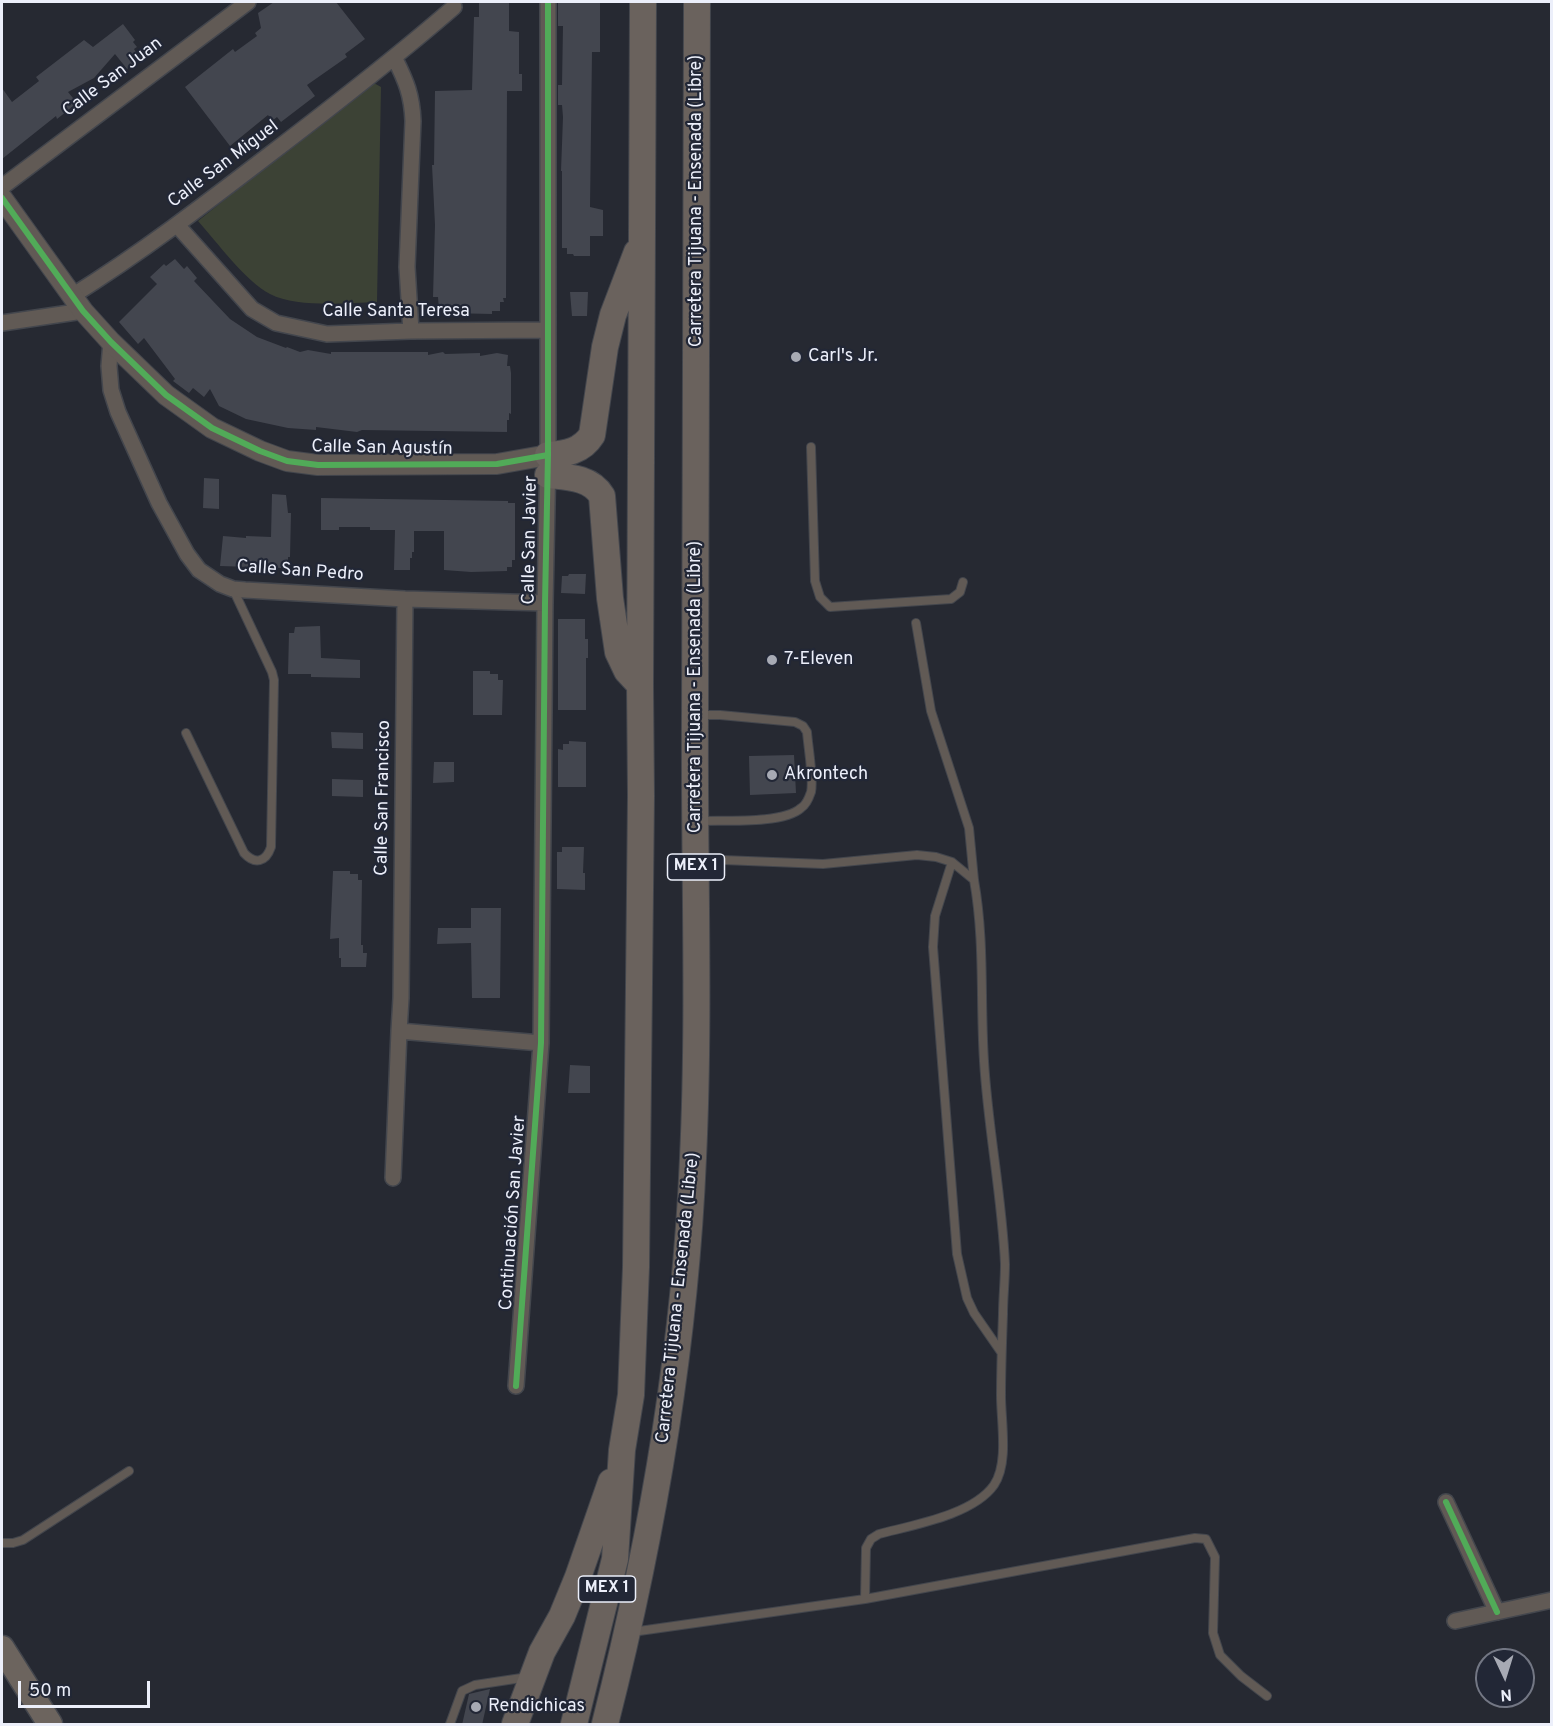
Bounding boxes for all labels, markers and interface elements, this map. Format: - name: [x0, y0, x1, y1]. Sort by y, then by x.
- street label: Calle San Juan: [59, 33, 167, 123]
- street label: Carretera Tijuana - Ensenada (Libre): [686, 55, 708, 347]
- street label: Calle San Miguel: [164, 116, 284, 214]
- street label: Calle Santa Teresa: [322, 301, 470, 323]
- place label: Carl's Jr.: [808, 346, 878, 368]
- marker: Carl's Jr.: [789, 350, 803, 364]
- street label: Calle San Agustín: [311, 437, 453, 461]
- street label: Calle San Javier: [519, 475, 543, 605]
- street label: Carretera Tijuana - Ensenada (Libre): [685, 541, 707, 833]
- street label: Calle San Pedro: [236, 557, 364, 587]
- place label: 7-Eleven: [784, 649, 853, 671]
- marker: 7-Eleven: [765, 653, 779, 667]
- street label: Calle San Francisco: [372, 720, 396, 876]
- place label: Akrontech: [784, 764, 868, 786]
- marker: Akrontech: [765, 768, 779, 782]
- road number: MEX 1: [668, 854, 724, 880]
- street label: Continuación San Javier: [496, 1115, 532, 1311]
- street label: Carretera Tijuana - Ensenada (Libre): [653, 1151, 705, 1445]
- road number: MEX 1: [578, 1576, 636, 1602]
- north arrow: [1475, 1648, 1535, 1708]
- scale bar: [21, 1669, 153, 1707]
- text: 50 m: [29, 1680, 71, 1703]
- text: N: [1500, 1684, 1513, 1704]
- place label: Rendichicas: [488, 1696, 585, 1718]
- marker: Rendichicas: [469, 1700, 483, 1714]

